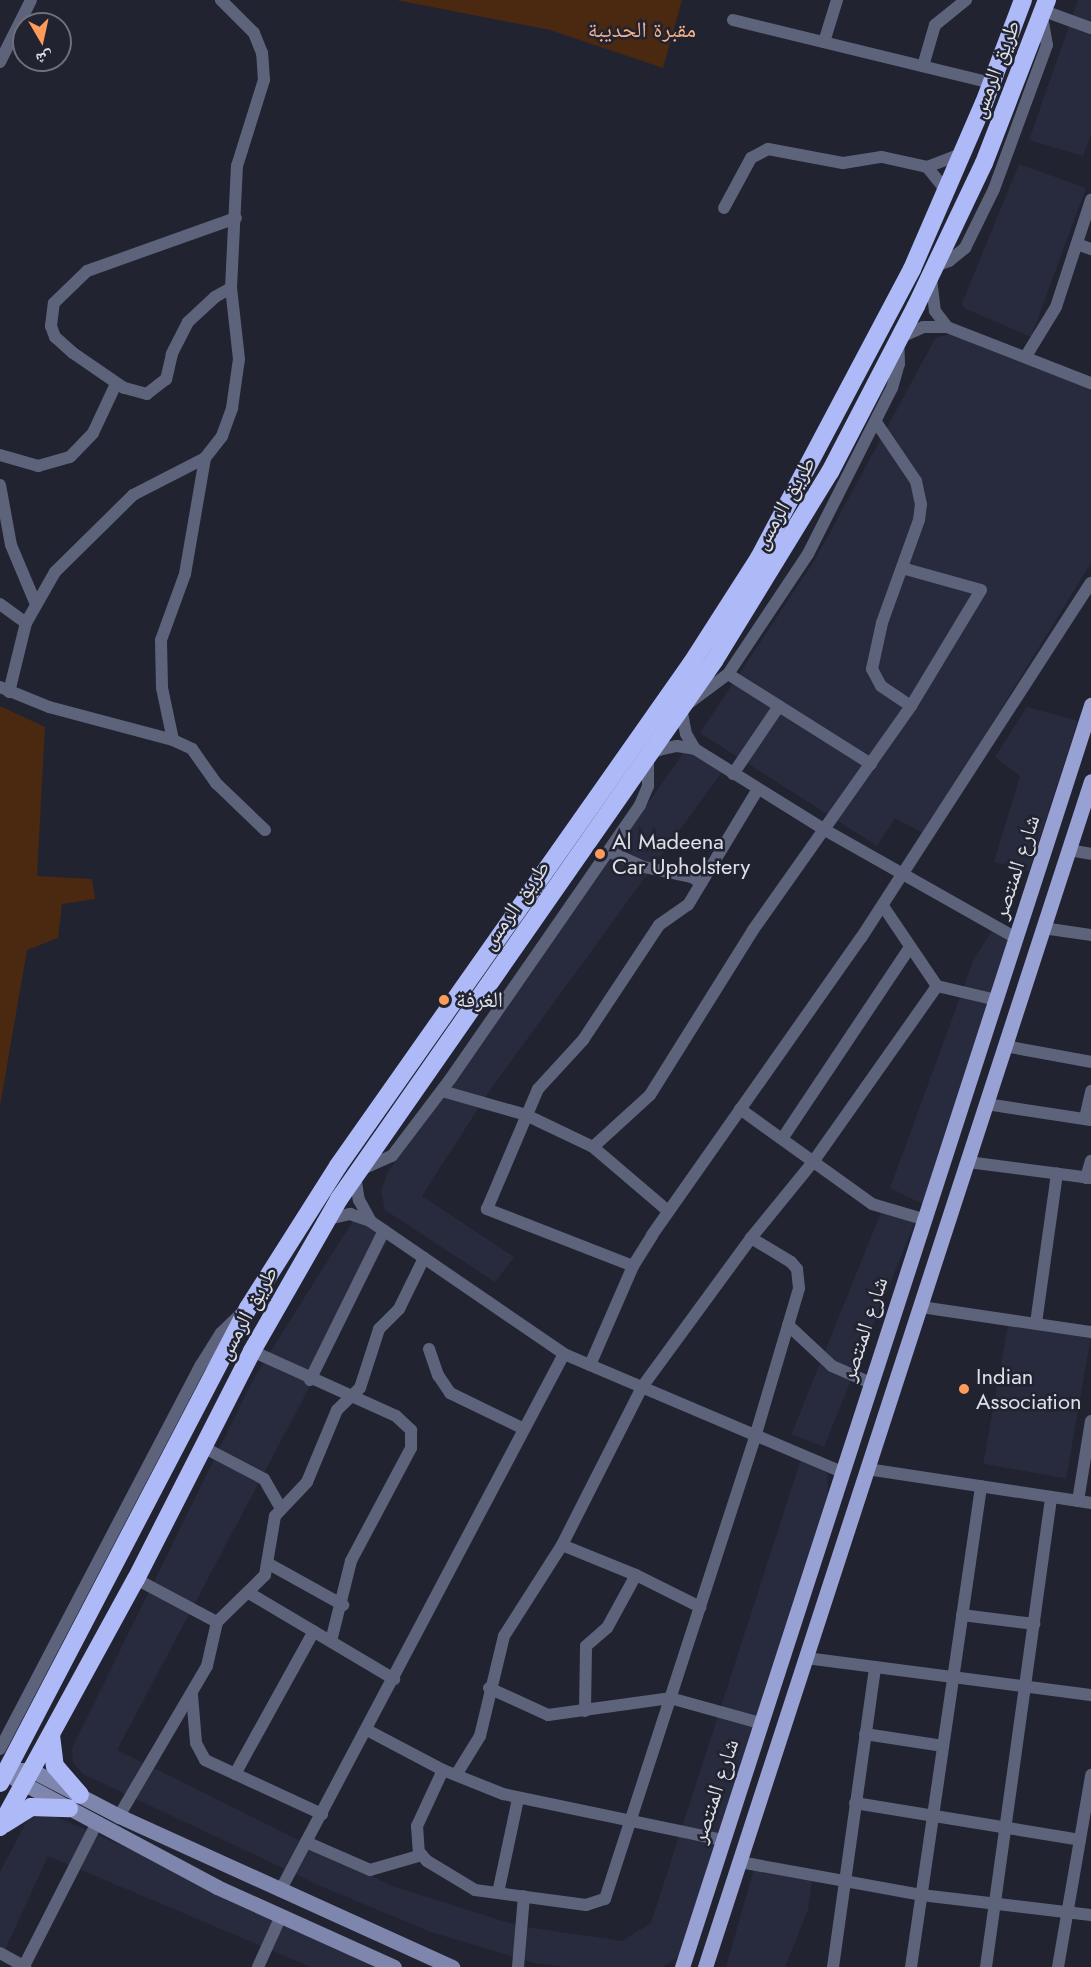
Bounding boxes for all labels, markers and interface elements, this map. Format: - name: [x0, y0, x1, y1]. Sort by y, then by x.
- north arrow: [12, 12, 72, 72]
- street label: طريق الرمس: [964, 16, 1026, 122]
- park label: مقبرة الحديبة: [588, 17, 696, 43]
- text: ش: [34, 46, 55, 71]
- street label: طريق الرمس: [747, 452, 821, 554]
- street label: شارع المنتصر: [987, 812, 1045, 922]
- place label: Al Madeena Car Upholstery: [612, 828, 750, 879]
- marker: Al Madeena Car Upholstery: [593, 847, 607, 861]
- street label: طريق الرمس: [475, 855, 555, 955]
- place label: الغرفة: [456, 987, 503, 1013]
- marker: الغرفة: [437, 993, 451, 1007]
- street label: طريق الرمس: [211, 1262, 283, 1364]
- street label: شارع المنتصر: [835, 1274, 893, 1384]
- place label: Indian Association: [976, 1363, 1082, 1414]
- marker: Indian Association: [957, 1382, 971, 1396]
- street label: شارع المنتصر: [686, 1736, 744, 1846]

